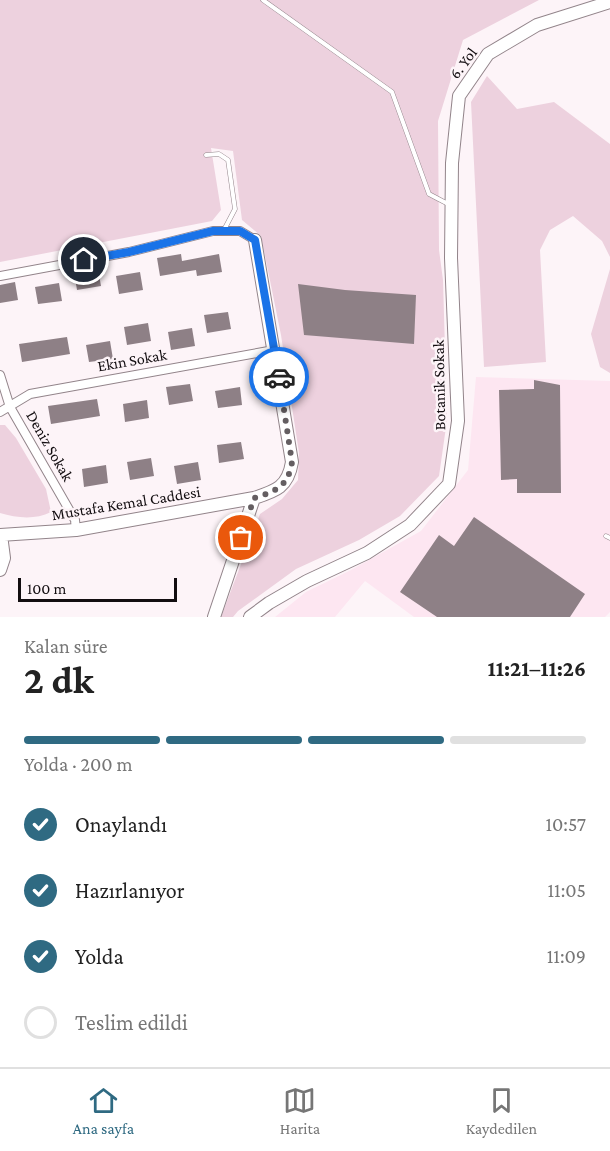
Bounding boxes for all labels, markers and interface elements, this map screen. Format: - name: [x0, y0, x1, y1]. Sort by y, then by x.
- street label: 6. Yol: [446, 44, 480, 82]
- pin: [58, 234, 109, 285]
- icon: home: [67, 243, 100, 276]
- street label: Botanik Sokak: [430, 339, 448, 431]
- street label: Ekin Sokak: [96, 345, 168, 374]
- courier: [249, 347, 309, 407]
- icon: car: [263, 361, 296, 394]
- street label: Deniz Sokak: [23, 408, 77, 484]
- street label: Mustafa Kemal Caddesi: [50, 483, 202, 523]
- pin: [215, 512, 266, 563]
- icon: bag: [224, 521, 257, 554]
- scale bar: [18, 575, 177, 602]
- text: 100 m: [27, 580, 66, 597]
- text: Kalan süre: [24, 635, 107, 657]
- text: 11:21–11:26: [487, 656, 586, 681]
- text: 2 dk: [24, 658, 94, 701]
- text: Yolda · 200 m: [24, 753, 132, 775]
- icon: check: [24, 808, 57, 841]
- text: Onaylandı: [75, 812, 167, 837]
- text: 10:57: [545, 813, 586, 835]
- icon: check: [24, 874, 57, 907]
- text: Hazırlanıyor: [75, 878, 185, 903]
- text: 11:05: [547, 879, 586, 901]
- icon: check: [24, 940, 57, 973]
- text: Yolda: [75, 944, 124, 969]
- text: 11:09: [547, 945, 586, 967]
- text: Teslim edildi: [75, 1010, 188, 1035]
- tab: Ana sayfa: [73, 1084, 134, 1137]
- tab: Harita: [280, 1084, 320, 1137]
- tab: Kaydedilen: [466, 1084, 537, 1137]

